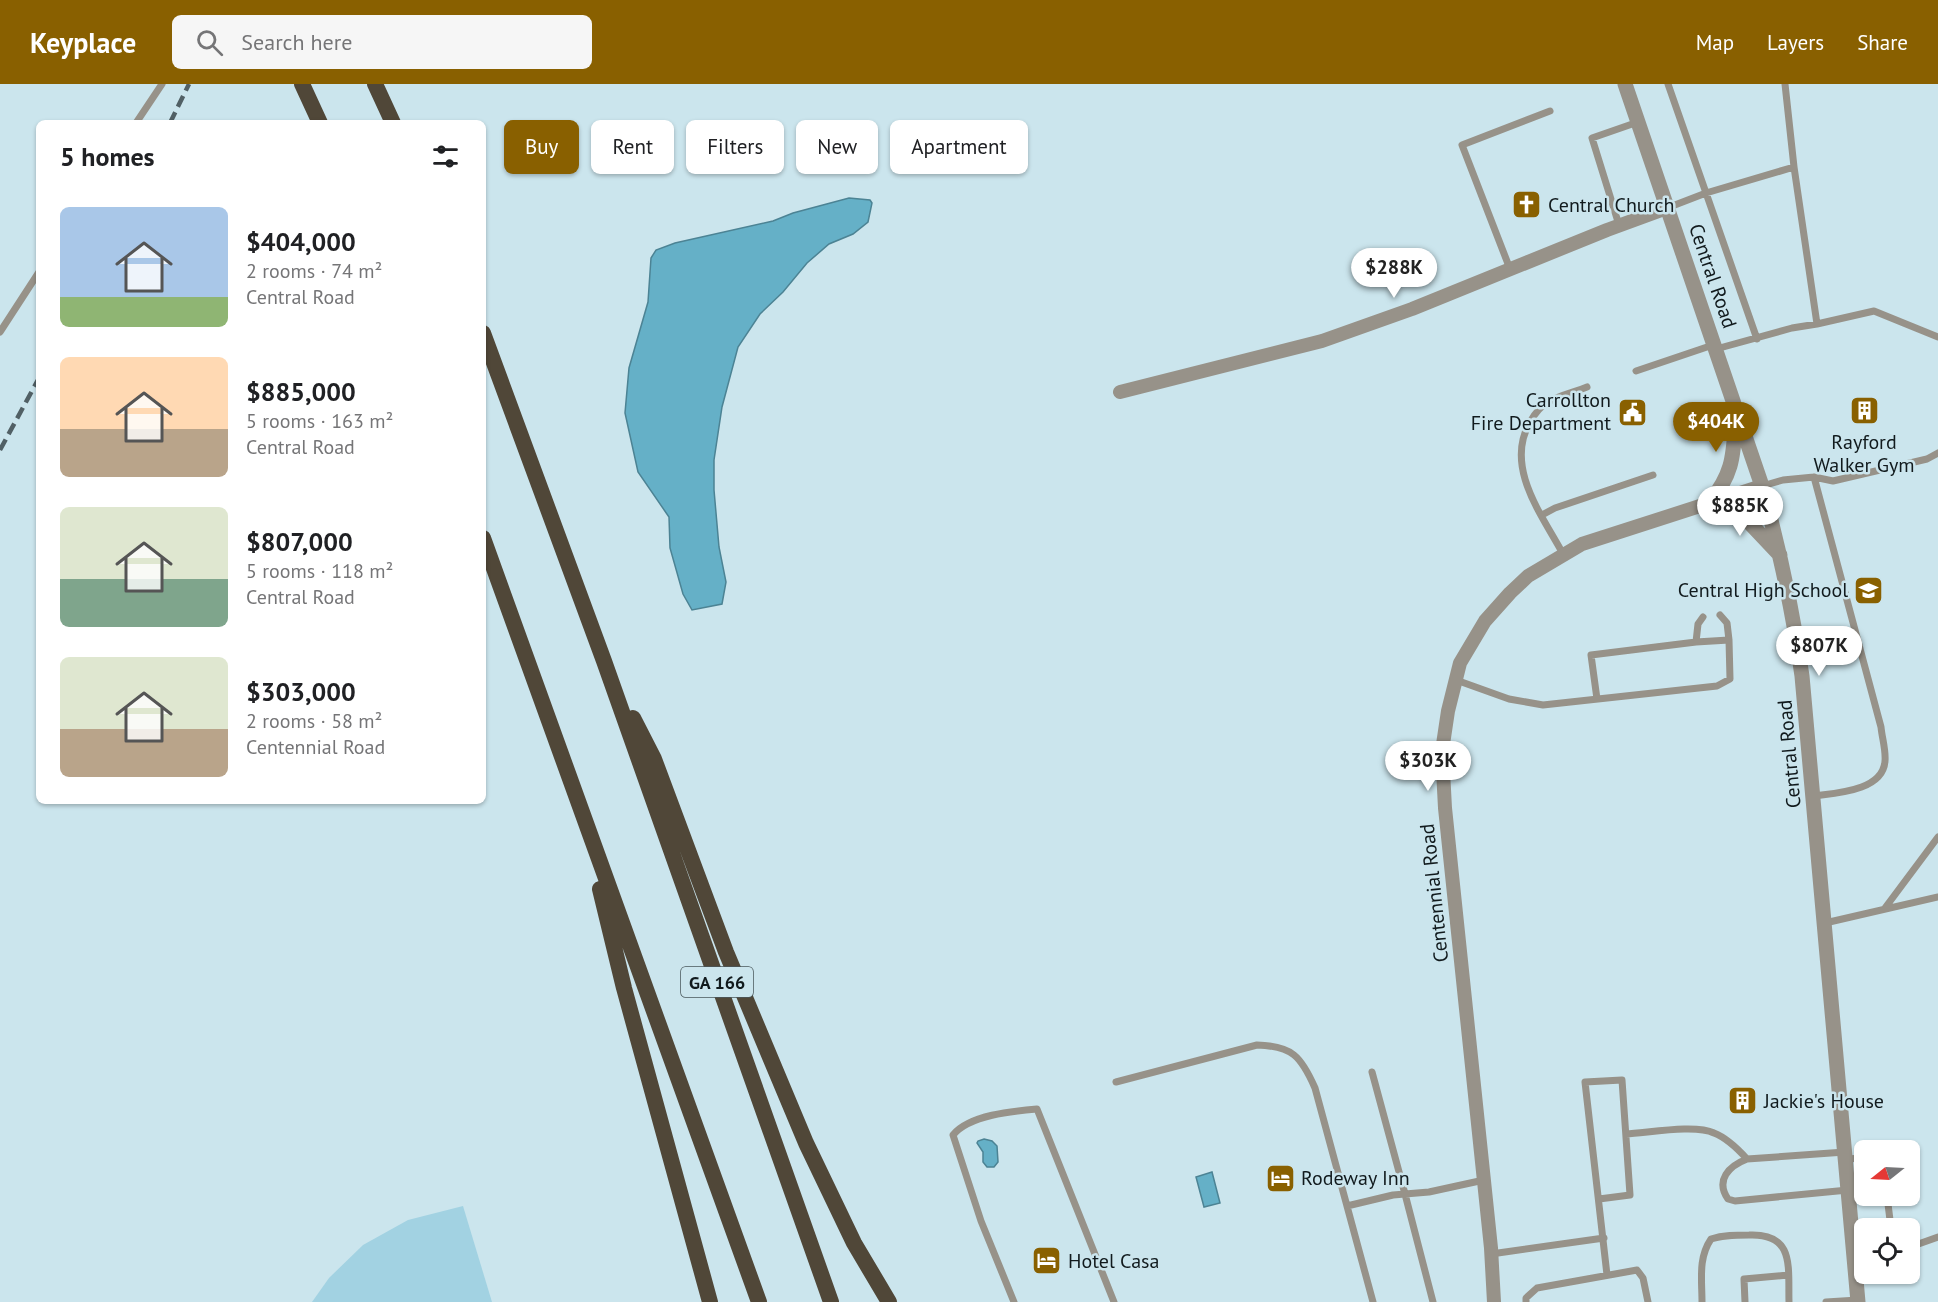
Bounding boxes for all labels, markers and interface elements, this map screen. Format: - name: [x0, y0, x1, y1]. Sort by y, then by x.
- search box: [172, 15, 592, 69]
- text: Keyplace: [30, 24, 136, 61]
- icon: search: [193, 26, 226, 59]
- text: Search here: [241, 28, 352, 56]
- text: Map: [1696, 29, 1734, 56]
- text: Layers: [1767, 29, 1824, 56]
- text: Share: [1857, 29, 1908, 56]
- chip: Buy: [504, 120, 579, 174]
- chip: Rent: [591, 120, 674, 174]
- chip: Filters: [686, 120, 784, 174]
- chip: New: [796, 120, 878, 174]
- chip: Apartment: [890, 120, 1028, 174]
- text: 5 homes: [60, 140, 155, 173]
- icon: filters: [429, 140, 462, 173]
- church icon: Central Church: [1511, 189, 1543, 221]
- place label: Central Church: [1548, 192, 1674, 218]
- street label: Central Road: [1683, 220, 1743, 332]
- text: $404,000: [246, 225, 356, 258]
- icon: home: [108, 231, 180, 303]
- pin: $288K: [1352, 248, 1436, 299]
- text: $288K: [1365, 254, 1423, 280]
- text: 2 rooms · 74 m²: [246, 258, 382, 284]
- text: Central Road: [246, 284, 355, 310]
- text: $885,000: [246, 375, 356, 408]
- icon: home: [108, 381, 180, 453]
- place label: Carrollton Fire Department: [1471, 387, 1611, 436]
- building icon: Rayford Walker Gym: [1848, 395, 1880, 427]
- public building icon: Carrollton Fire Department: [1616, 396, 1648, 428]
- pin: $404K: [1674, 402, 1758, 453]
- text: 5 rooms · 163 m²: [246, 408, 393, 434]
- text: $404K: [1687, 408, 1745, 434]
- place label: Rayford Walker Gym: [1814, 429, 1914, 478]
- text: Central Road: [246, 434, 355, 460]
- pin: $885K: [1698, 486, 1782, 537]
- text: $885K: [1711, 492, 1769, 518]
- text: $807,000: [246, 525, 353, 558]
- icon: home: [108, 531, 180, 603]
- text: 5 rooms · 118 m²: [246, 558, 393, 584]
- school or university icon: Central High School: [1853, 574, 1885, 606]
- place label: Central High School: [1678, 577, 1848, 603]
- text: Central Road: [246, 584, 355, 610]
- pin: $807K: [1777, 626, 1861, 677]
- text: $807K: [1790, 632, 1848, 658]
- text: $303,000: [246, 675, 356, 708]
- icon: home: [108, 681, 180, 753]
- street label: Central Road: [1771, 699, 1807, 809]
- text: 2 rooms · 58 m²: [246, 708, 382, 734]
- text: Centennial Road: [246, 734, 385, 760]
- pin: $303K: [1386, 741, 1470, 792]
- text: $303K: [1399, 747, 1457, 773]
- street label: Centennial Road: [1414, 822, 1454, 964]
- road number: GA 166: [681, 967, 753, 997]
- building icon: Jackie's House: [1727, 1085, 1759, 1117]
- place label: Jackie's House: [1763, 1088, 1884, 1114]
- north arrow: [1854, 1140, 1920, 1206]
- map controls: [1854, 1140, 1920, 1284]
- hotel icon: Rodeway Inn: [1264, 1162, 1296, 1194]
- place label: Rodeway Inn: [1301, 1165, 1410, 1191]
- button: locate: [1854, 1218, 1920, 1284]
- hotel icon: Hotel Casa: [1031, 1245, 1063, 1277]
- place label: Hotel Casa: [1068, 1248, 1159, 1274]

